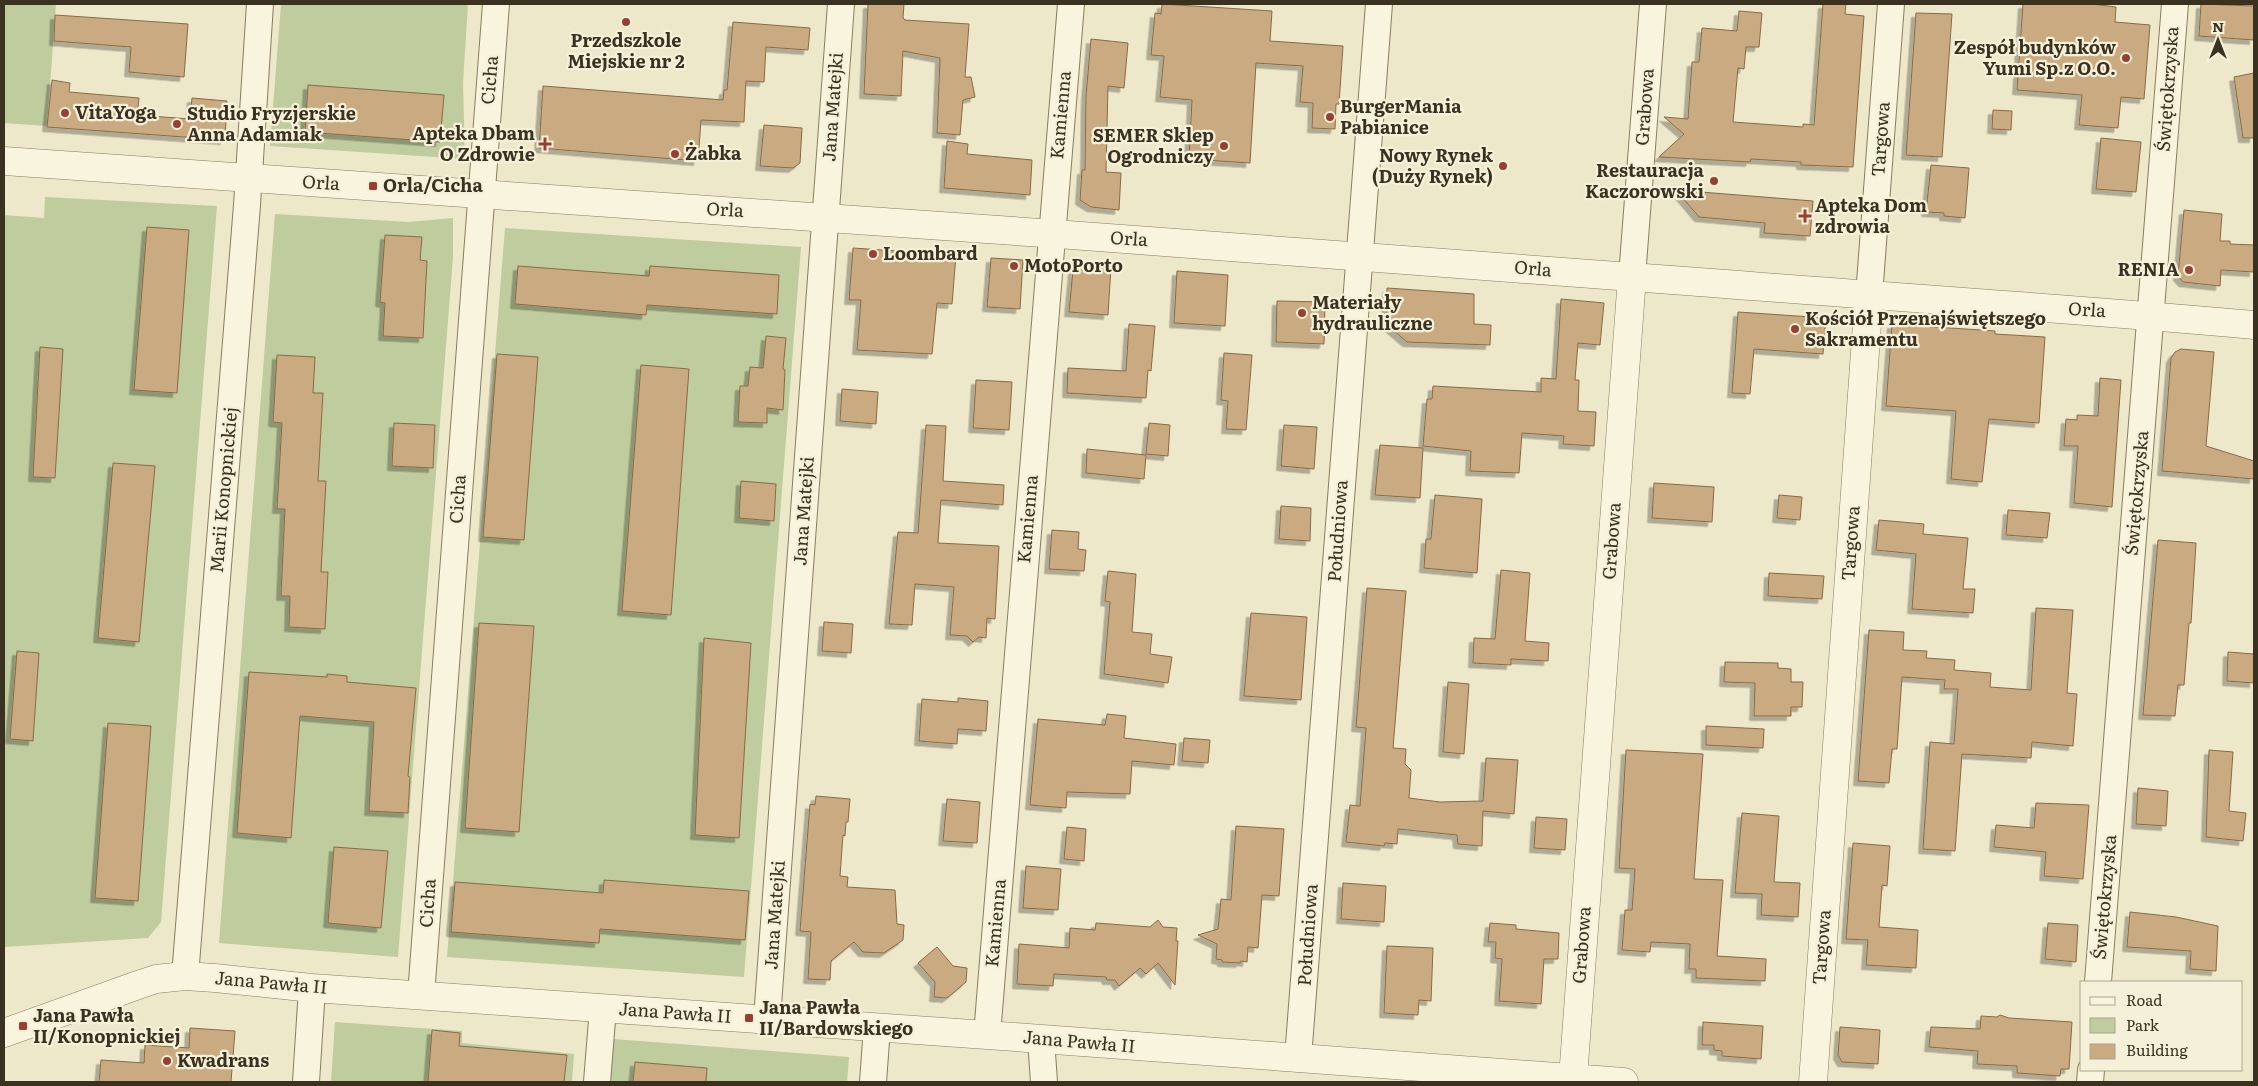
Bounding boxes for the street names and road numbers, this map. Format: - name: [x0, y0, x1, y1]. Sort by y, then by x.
- street label: Świętokrzyska: [2149, 25, 2184, 152]
- street label: Jana Matejki: [814, 51, 849, 163]
- street label: Cicha: [473, 54, 504, 105]
- street label: Grabowa: [1627, 67, 1660, 146]
- street label: Kamienna: [1042, 69, 1077, 160]
- street label: Targowa: [1863, 100, 1896, 177]
- street label: Orla: [301, 167, 341, 196]
- street label: Orla: [706, 194, 745, 223]
- street label: Orla: [1109, 223, 1149, 252]
- street label: Orla: [1513, 252, 1553, 283]
- street label: Orla: [2067, 294, 2107, 323]
- street label: Marii Konopnickiej: [202, 406, 243, 574]
- street label: Świętokrzyska: [2117, 429, 2154, 557]
- street label: Jana Matejki: [785, 455, 820, 567]
- street label: Cicha: [441, 473, 472, 524]
- street label: Kamienna: [1009, 473, 1044, 564]
- street label: Południowa: [1319, 479, 1354, 583]
- street label: Grabowa: [1594, 501, 1627, 580]
- street label: Targowa: [1833, 504, 1866, 581]
- street label: Świętokrzyska: [2085, 833, 2122, 961]
- street label: Jana Matejki: [756, 859, 791, 971]
- street label: Cicha: [411, 877, 442, 928]
- street label: Kamienna: [977, 877, 1012, 968]
- street label: Południowa: [1289, 883, 1324, 987]
- street label: Grabowa: [1564, 905, 1597, 984]
- street label: Targowa: [1804, 908, 1837, 985]
- street label: Jana Pawła II: [214, 963, 329, 1000]
- street label: Jana Pawła II: [618, 994, 732, 1029]
- street label: Jana Pawła II: [1022, 1022, 1137, 1059]

